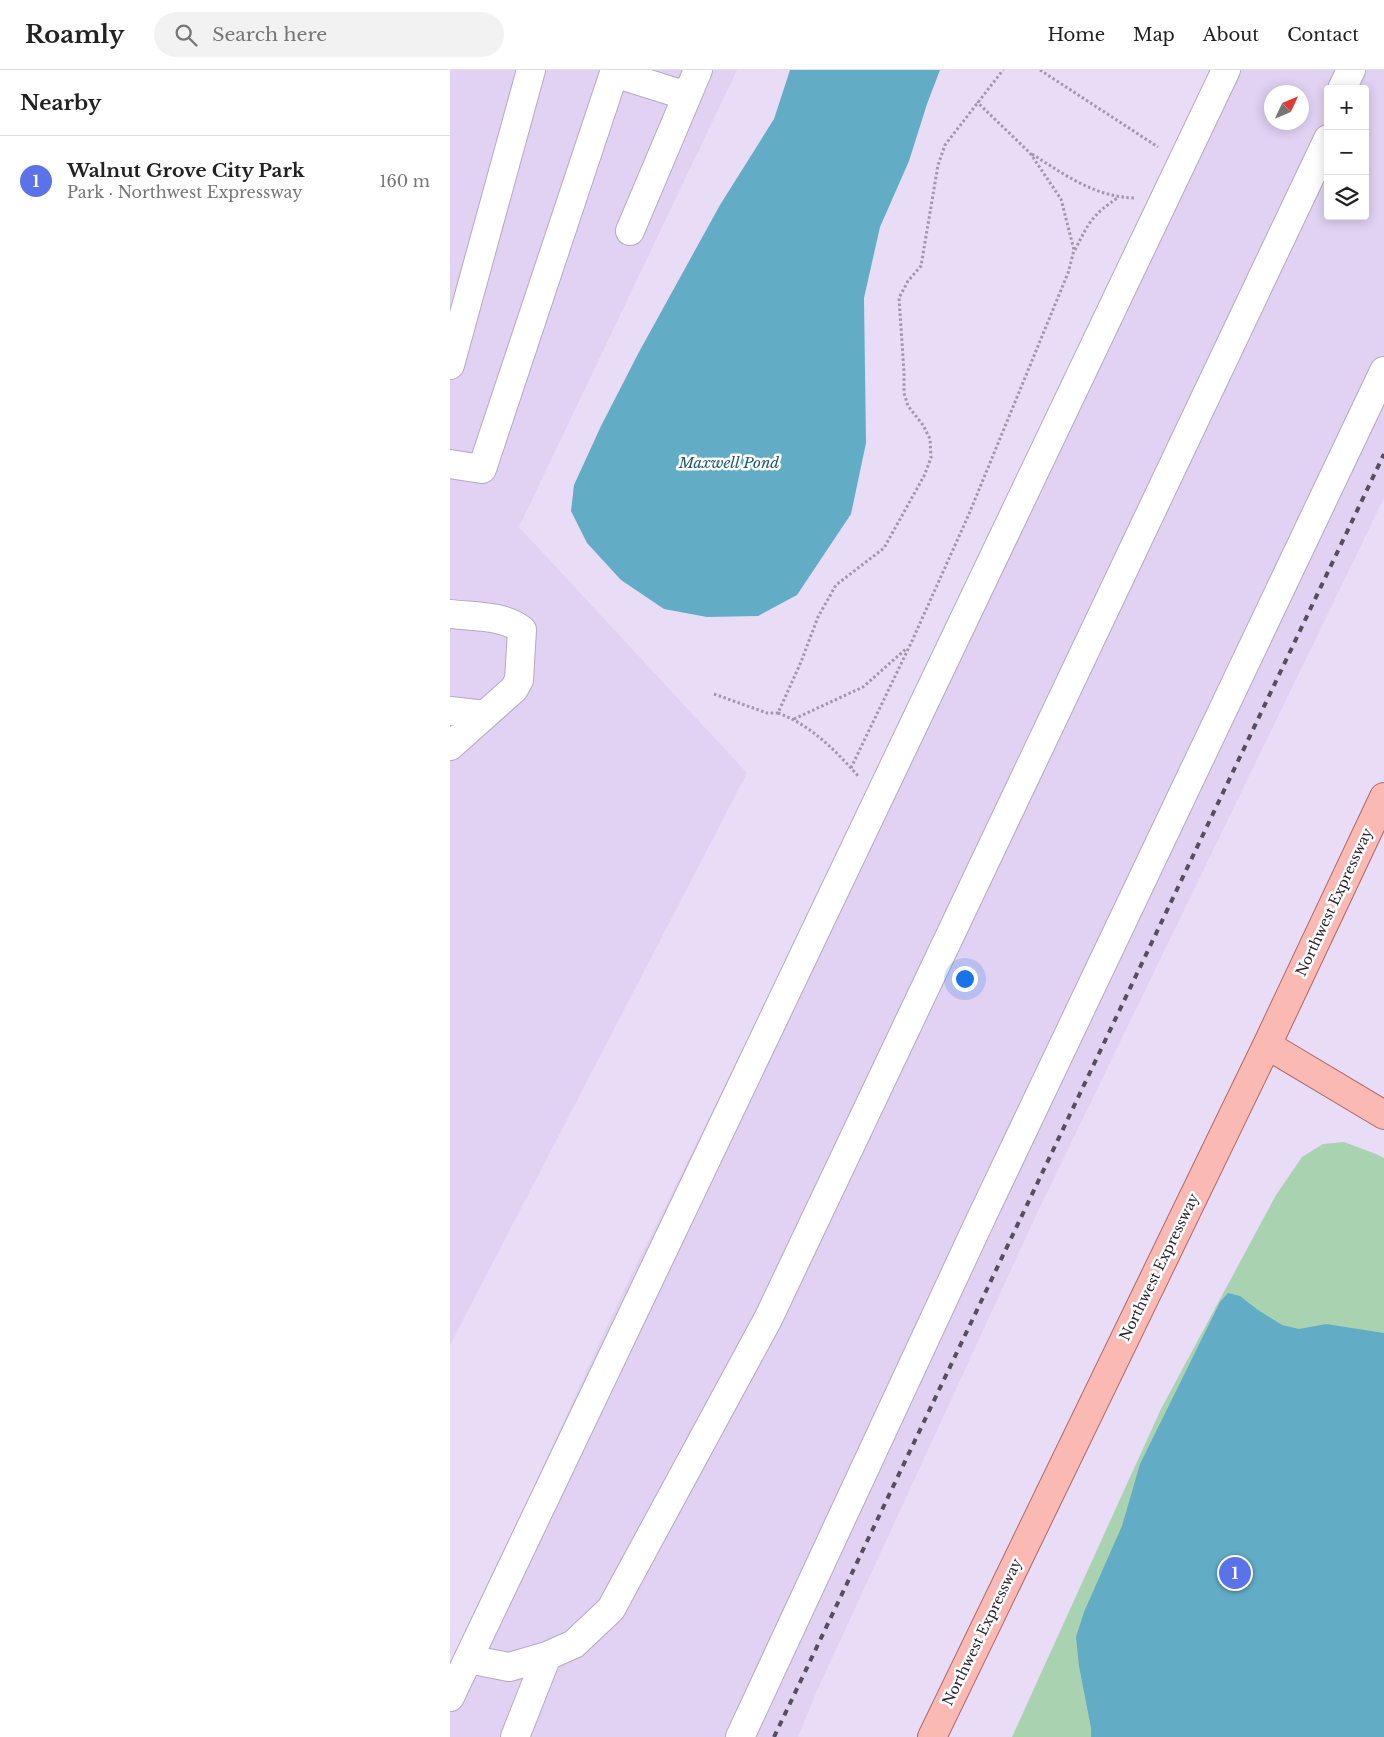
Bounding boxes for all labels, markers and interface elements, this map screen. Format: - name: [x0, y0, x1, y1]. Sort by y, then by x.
- search box: [154, 12, 504, 57]
- text: Roamly: [25, 20, 124, 49]
- icon: search: [172, 21, 200, 49]
- text: Search here: [212, 23, 327, 46]
- text: Home: [1047, 24, 1105, 46]
- text: Map: [1133, 24, 1175, 46]
- text: About: [1203, 24, 1259, 46]
- text: Contact: [1287, 24, 1359, 46]
- north arrow: [1264, 85, 1309, 130]
- map controls: [1324, 85, 1369, 220]
- button: +: [1324, 85, 1369, 130]
- text: Nearby: [20, 90, 101, 116]
- button: −: [1324, 130, 1369, 175]
- text: Walnut Grove City Park: [67, 159, 305, 182]
- text: 1: [33, 171, 39, 191]
- text: 160 m: [379, 171, 430, 191]
- button: layers: [1324, 175, 1369, 220]
- text: Park · Northwest Expressway: [67, 182, 302, 202]
- water label: Maxwell Pond: [678, 453, 779, 472]
- street label: Northwest Expressway: [1292, 825, 1376, 979]
- your location: [952, 966, 978, 992]
- street label: Northwest Expressway: [1115, 1190, 1203, 1344]
- pin: 1: [1219, 1554, 1251, 1592]
- street label: Northwest Expressway: [938, 1555, 1026, 1709]

